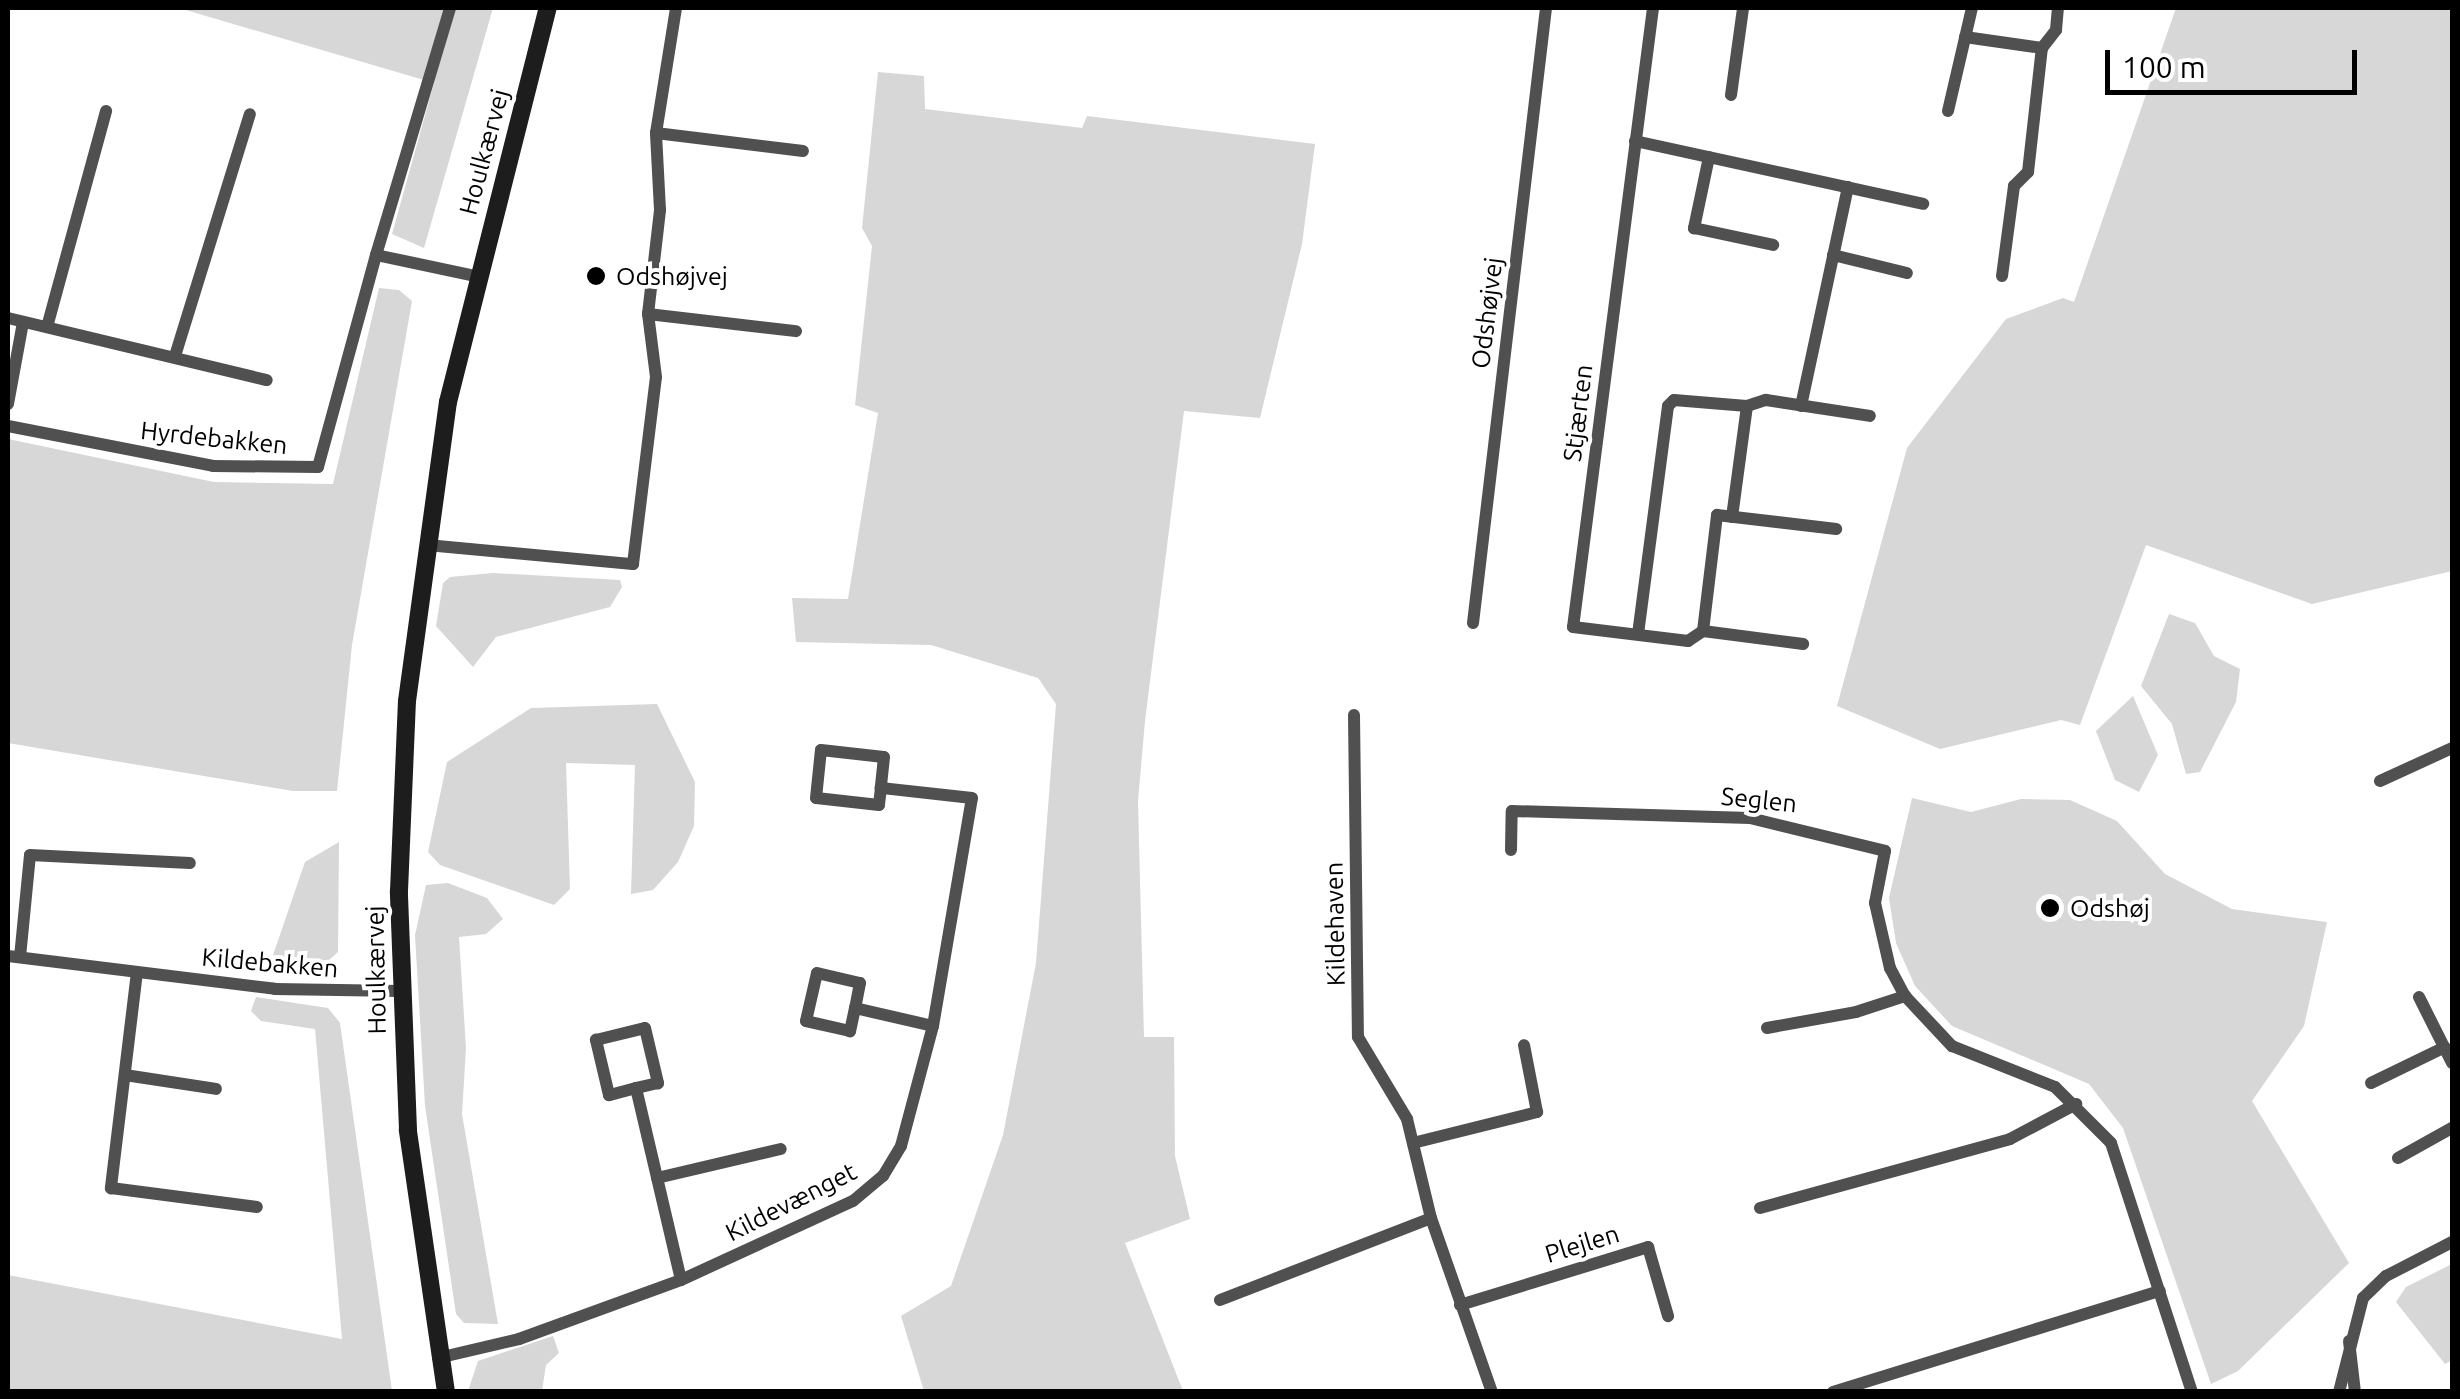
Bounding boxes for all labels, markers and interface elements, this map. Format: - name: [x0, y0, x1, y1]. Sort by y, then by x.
- scale bar: [2110, 30, 2362, 92]
- text: 100 m: [2122, 50, 2206, 84]
- street label: Houlkærvej: [453, 86, 515, 218]
- street label: Odshøjvej: [1465, 256, 1509, 370]
- place label: Odshøjvej: [616, 261, 728, 291]
- marker: Odshøjvej: [585, 265, 607, 287]
- street label: Stjærten: [1557, 363, 1599, 463]
- street label: Hyrdebakken: [139, 415, 289, 461]
- street label: Seglen: [1720, 781, 1798, 819]
- street label: Kildehaven: [1319, 862, 1351, 986]
- place label: Odshøj: [2070, 893, 2150, 923]
- marker: Odshøj: [2039, 897, 2061, 919]
- street label: Houlkærvej: [360, 905, 392, 1035]
- street label: Kildebakken: [200, 942, 340, 984]
- street label: Kildevænget: [721, 1156, 861, 1248]
- street label: Plejlen: [1541, 1219, 1623, 1269]

